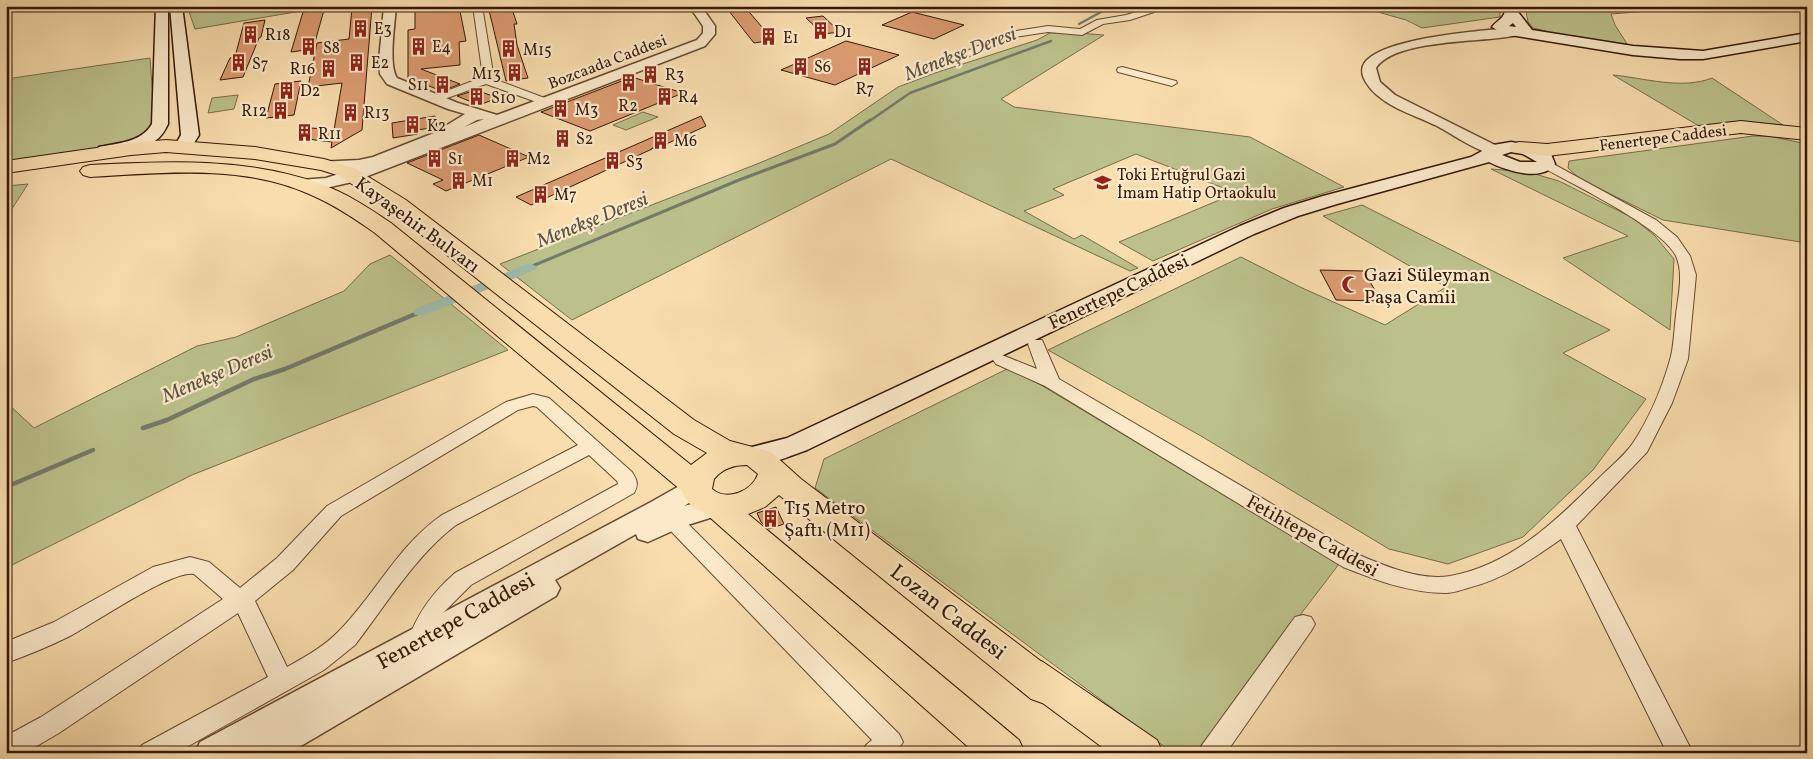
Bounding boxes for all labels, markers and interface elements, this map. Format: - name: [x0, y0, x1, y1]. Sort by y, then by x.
- building icon: E3: [350, 18, 370, 38]
- place label: E3: [374, 19, 392, 41]
- water label: Menekşe Deresi: [900, 20, 1022, 89]
- building icon: D1: [810, 21, 830, 41]
- place label: D1: [834, 22, 852, 44]
- building icon: R18: [241, 24, 261, 44]
- place label: R18: [265, 25, 290, 47]
- building icon: E1: [759, 27, 779, 47]
- place label: E1: [783, 28, 799, 50]
- street label: Bozcaada Caddesi: [545, 30, 670, 96]
- building icon: E4: [408, 36, 428, 56]
- building icon: S8: [299, 37, 319, 57]
- place label: E4: [432, 37, 451, 59]
- place label: S8: [323, 38, 340, 60]
- building icon: M15: [499, 39, 519, 59]
- place label: M15: [523, 40, 552, 62]
- building icon: E2: [347, 52, 367, 72]
- building icon: S7: [228, 53, 248, 73]
- place label: E2: [371, 53, 389, 75]
- place label: S7: [252, 54, 269, 76]
- building icon: S6: [790, 56, 810, 76]
- building icon: R7: [855, 56, 875, 76]
- place label: S6: [814, 57, 831, 79]
- building icon: R16: [319, 58, 339, 78]
- place label: R16: [290, 59, 315, 81]
- building icon: M13: [505, 63, 525, 83]
- place label: M13: [472, 64, 501, 86]
- building icon: R3: [641, 64, 661, 84]
- place label: R3: [665, 65, 684, 87]
- building icon: R2: [618, 73, 638, 93]
- building icon: S11: [433, 74, 453, 94]
- place label: S11: [408, 75, 429, 97]
- place label: R7: [856, 79, 875, 101]
- building icon: D2: [276, 80, 296, 100]
- place label: D2: [300, 81, 320, 103]
- building icon: R4: [654, 86, 674, 106]
- building icon: S10: [467, 87, 487, 107]
- place label: R4: [678, 87, 699, 109]
- place label: S10: [491, 88, 516, 110]
- place label: R2: [618, 96, 638, 118]
- building icon: M3: [551, 99, 571, 119]
- building icon: R12: [271, 100, 291, 120]
- place label: M3: [575, 100, 598, 122]
- place label: R12: [241, 101, 267, 123]
- building icon: R13: [340, 102, 360, 122]
- place label: R13: [364, 103, 389, 125]
- building icon: K2: [403, 115, 423, 135]
- place label: K2: [427, 116, 446, 138]
- street label: Fenertepe Caddesi: [1598, 120, 1728, 158]
- building icon: R11: [294, 123, 314, 143]
- place label: R11: [318, 124, 341, 146]
- building icon: S2: [552, 128, 572, 148]
- place label: S2: [576, 129, 593, 151]
- building icon: M6: [650, 130, 670, 150]
- place label: M6: [674, 131, 697, 153]
- building icon: S1: [424, 148, 444, 168]
- building icon: M2: [503, 148, 523, 168]
- place label: S1: [448, 149, 463, 171]
- place label: M2: [527, 149, 551, 171]
- building icon: S3: [602, 151, 622, 171]
- place label: S3: [626, 152, 643, 174]
- place label: Toki Ertuğrul Gazi İmam Hatip Ortaokulu: [1117, 165, 1277, 205]
- building icon: M1: [448, 170, 468, 190]
- street label: Kayaşehir Bulvarı: [349, 171, 485, 280]
- place label: M1: [472, 171, 493, 193]
- school or university icon: Toki Ertuğrul Gazi İmam Hatip Ortaokulu: [1093, 173, 1113, 193]
- building icon: M7: [530, 184, 550, 204]
- water label: Menekşe Deresi: [532, 185, 654, 256]
- place label: M7: [554, 185, 577, 207]
- street label: Fenertepe Caddesi: [1044, 249, 1194, 337]
- place label: Gazi Süleyman Paşa Camii: [1364, 263, 1490, 311]
- mosque icon: Gazi Süleyman Paşa Camii: [1340, 275, 1360, 295]
- water label: Menekşe Deresi: [157, 339, 278, 411]
- street label: Fetihtepe Caddesi: [1241, 490, 1383, 584]
- place label: T15 Metro Şaftı (M11): [784, 496, 870, 544]
- building icon: T15 Metro Şaftı (M11): [760, 508, 780, 528]
- street label: Lozan Caddesi: [883, 558, 1012, 668]
- street label: Fenertepe Caddesi: [372, 566, 541, 679]

